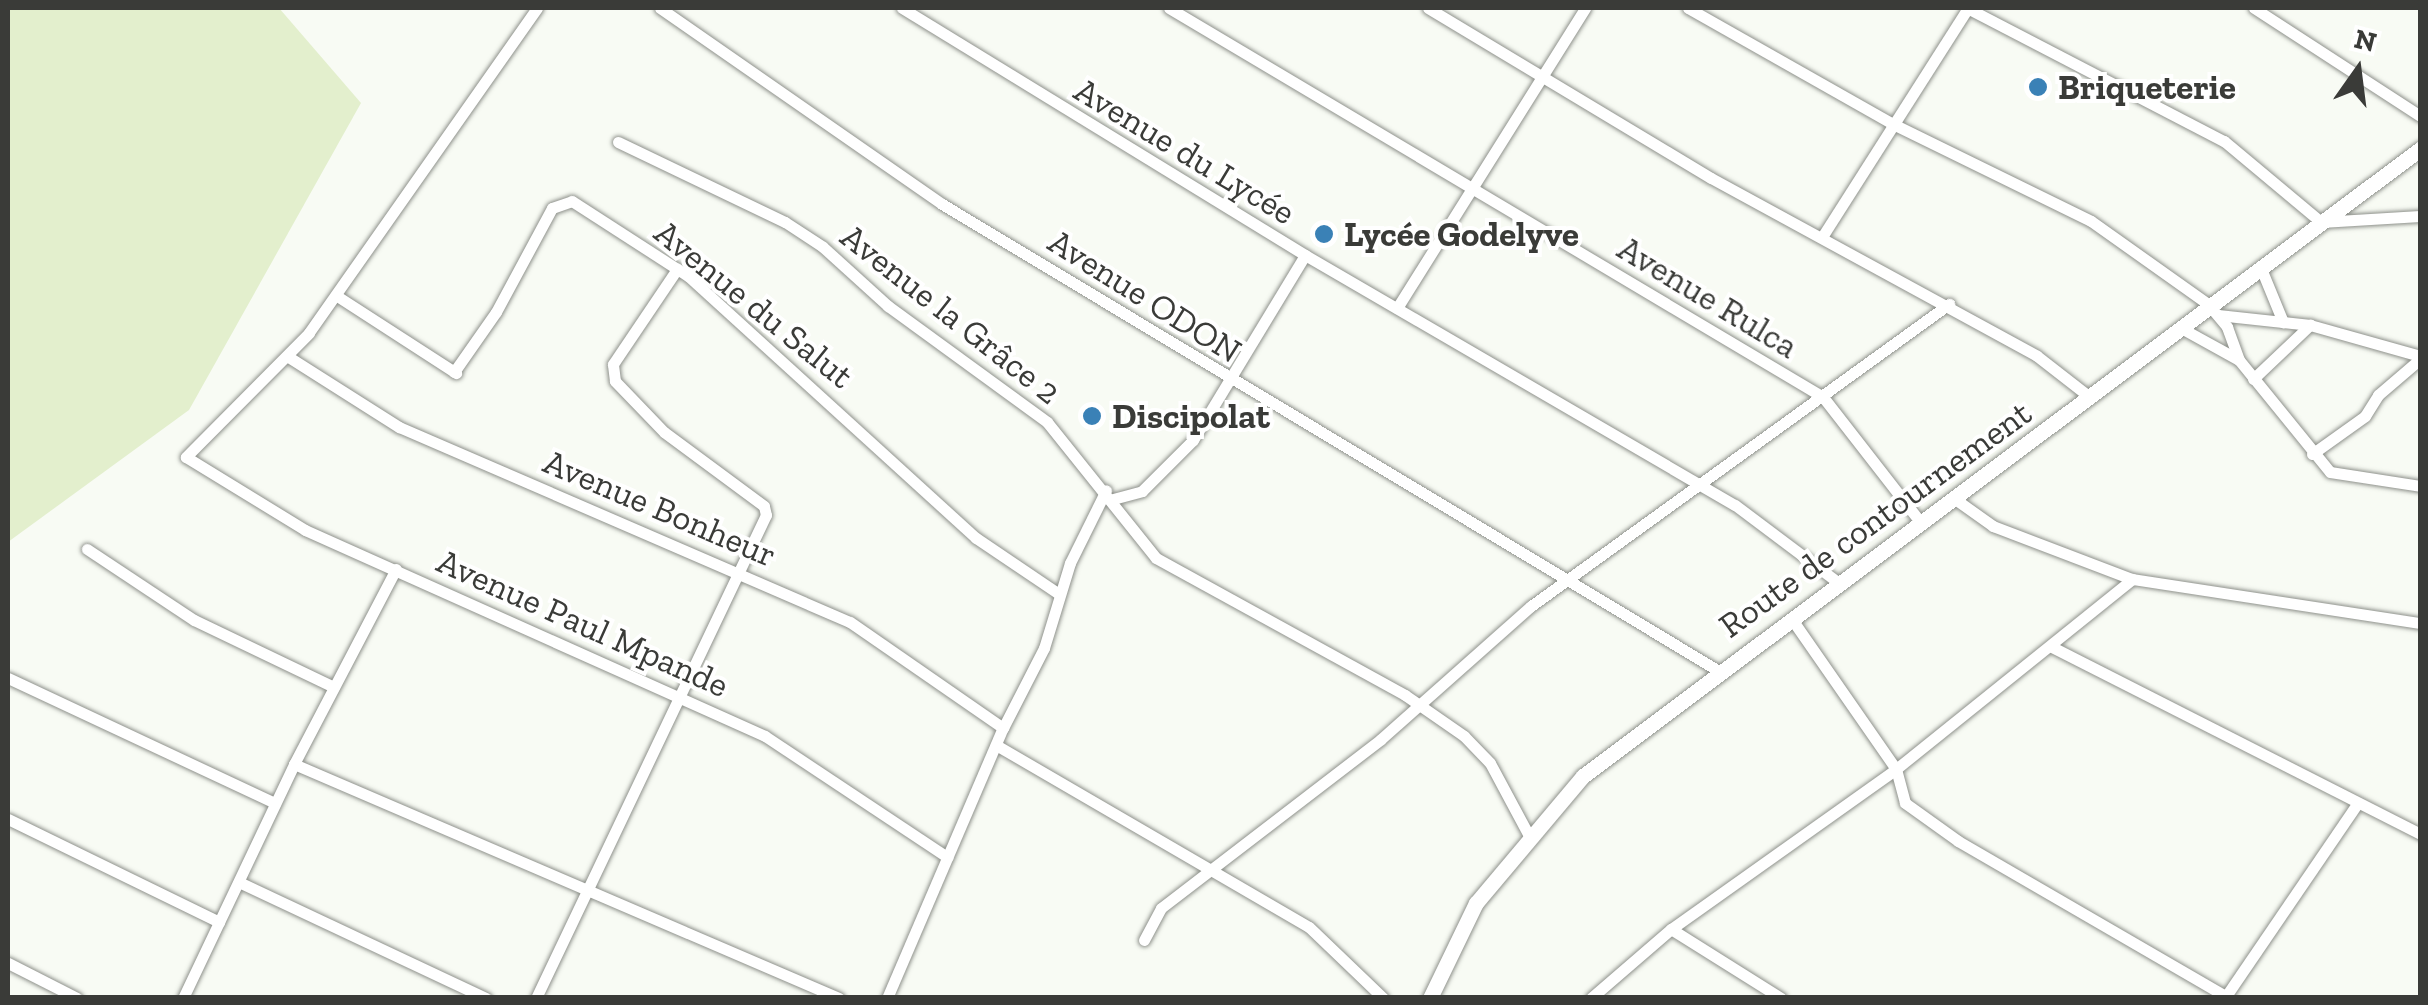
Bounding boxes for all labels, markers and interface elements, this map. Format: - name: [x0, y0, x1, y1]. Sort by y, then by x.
- north arrow: [2308, 20, 2408, 120]
- text: N: [2351, 22, 2380, 59]
- place label: Briqueterie: [2058, 66, 2236, 108]
- street label: Avenue du Lycée: [1067, 69, 1303, 233]
- marker: Briqueterie: [2027, 76, 2049, 98]
- street label: Avenue du Salut: [646, 211, 862, 397]
- place label: Lycée Godelyve: [1344, 213, 1579, 255]
- street label: Avenue la Grâce 2: [833, 215, 1069, 413]
- street label: Avenue ODON: [1041, 220, 1249, 372]
- marker: Lycée Godelyve: [1313, 223, 1335, 245]
- street label: Avenue Rulca: [1610, 227, 1806, 367]
- street label: Route de contournement: [1711, 392, 2039, 646]
- place label: Discipolat: [1112, 395, 1270, 437]
- marker: Discipolat: [1081, 405, 1103, 427]
- street label: Avenue Bonheur: [537, 440, 783, 576]
- street label: Avenue Paul Mpande: [431, 540, 735, 706]

